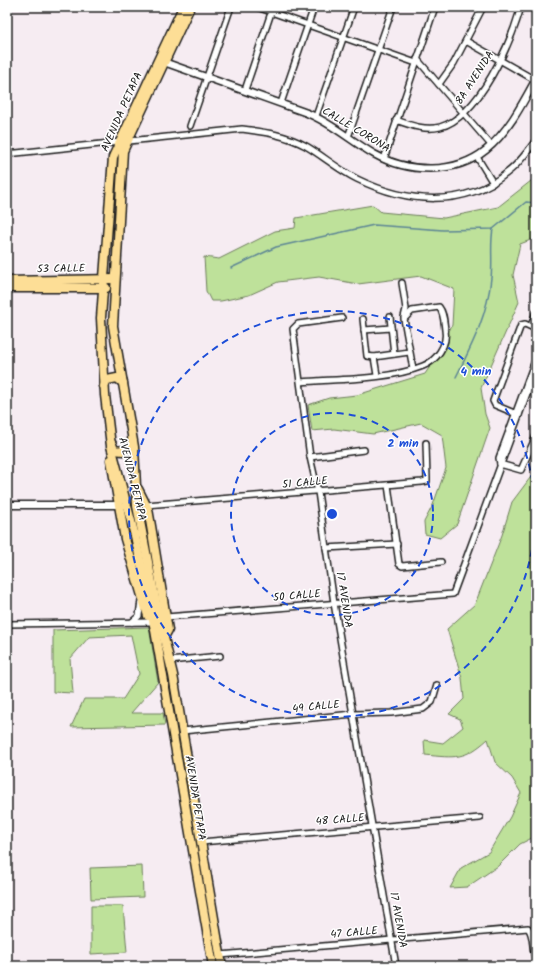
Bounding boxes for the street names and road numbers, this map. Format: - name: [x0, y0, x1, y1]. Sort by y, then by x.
- street label: 8A AVENIDA: [451, 47, 499, 109]
- street label: AVENIDA PETAPA: [96, 69, 148, 155]
- street label: CALLE CORONA: [318, 103, 394, 158]
- street label: 53 CALLE: [37, 260, 86, 278]
- street label: AVENIDA PETAPA: [113, 435, 151, 523]
- street label: 51 CALLE: [282, 472, 329, 494]
- street label: 17 AVENIDA: [331, 571, 357, 630]
- street label: 50 CALLE: [273, 585, 322, 607]
- street label: 49 CALLE: [291, 696, 341, 718]
- street label: AVENIDA PETAPA: [179, 754, 211, 842]
- street label: 48 CALLE: [315, 809, 366, 831]
- street label: 17 AVENIDA: [384, 891, 412, 950]
- street label: 47 CALLE: [330, 922, 379, 944]

